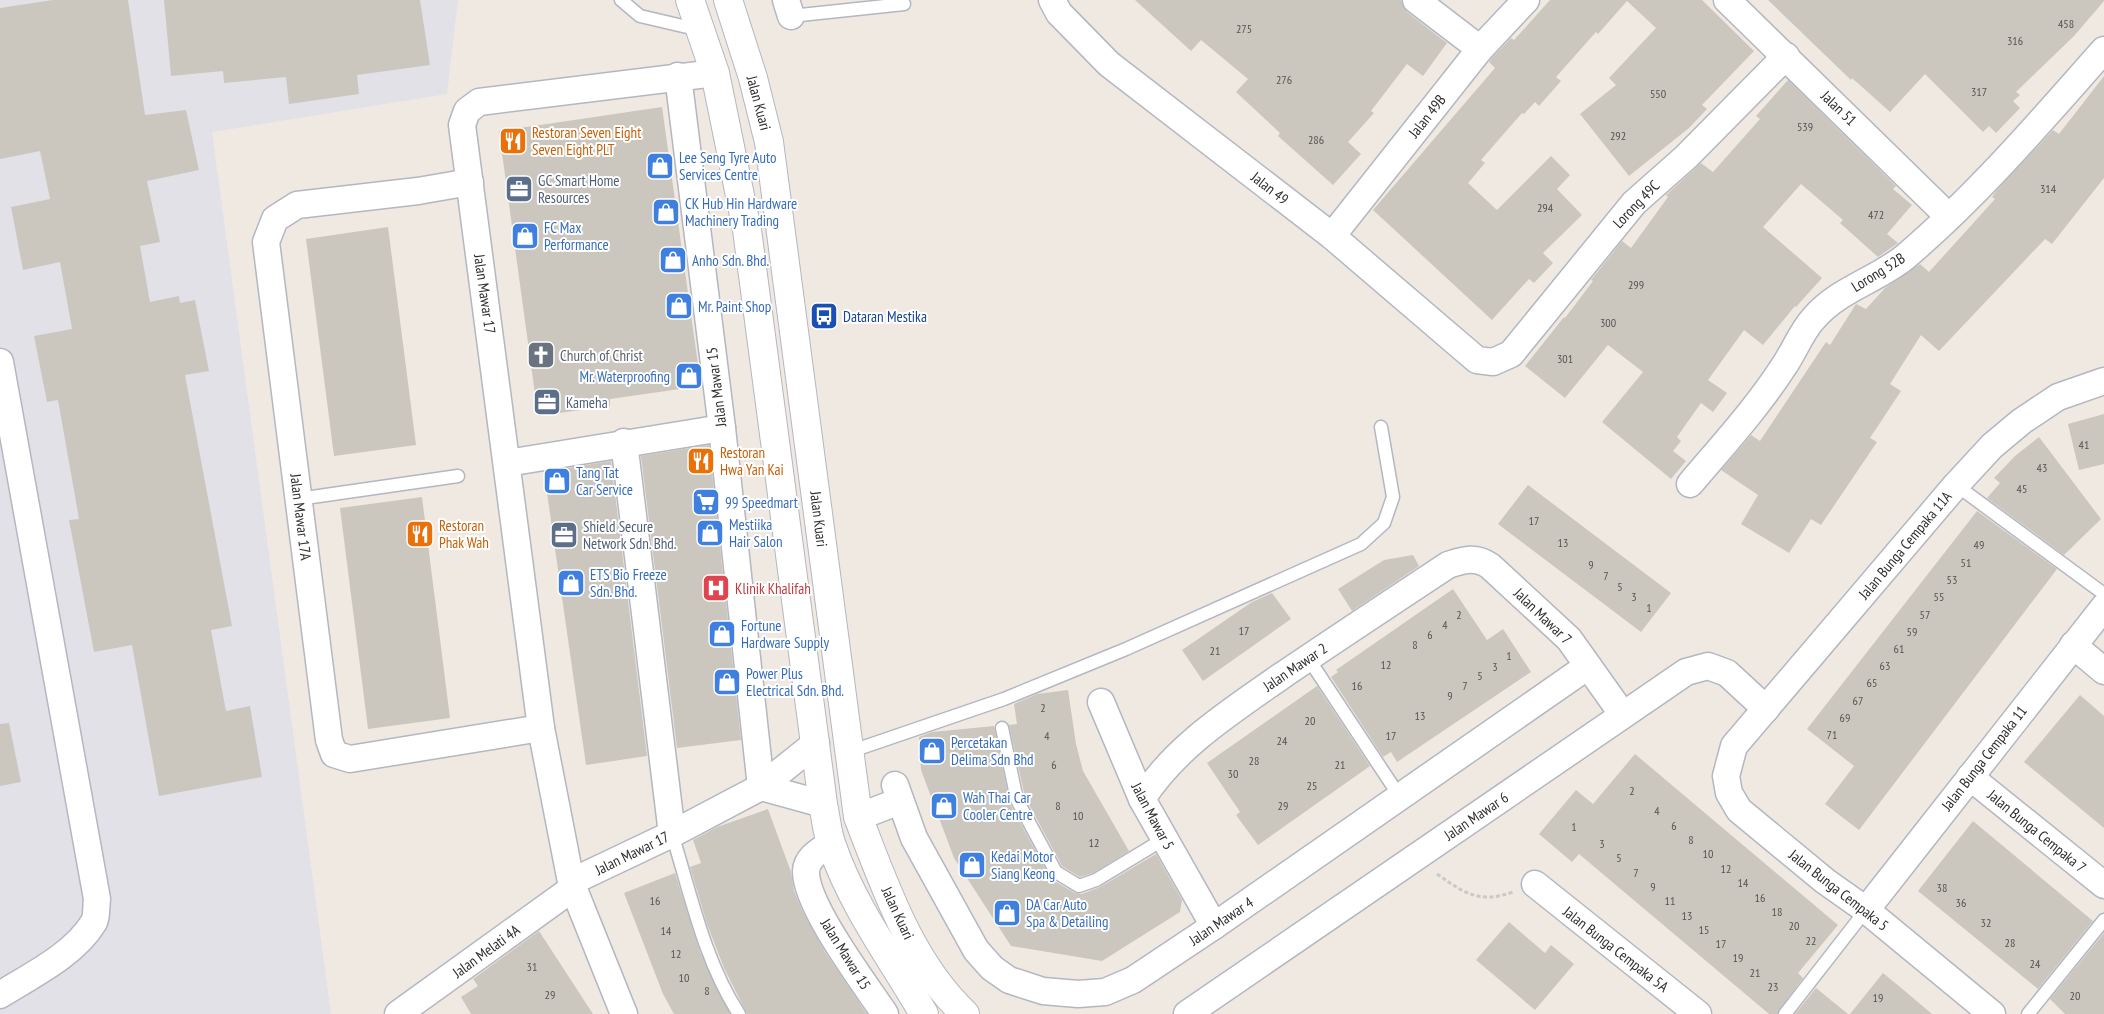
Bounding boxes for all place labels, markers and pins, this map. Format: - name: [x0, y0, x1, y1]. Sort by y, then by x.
- place label: Restoran Seven Eight Seven Eight PLT: [532, 123, 641, 159]
- restaurant icon: Restoran Seven Eight Seven Eight PLT: [498, 126, 528, 156]
- place label: Lee Seng Tyre Auto Services Centre: [679, 148, 776, 184]
- shop icon: Lee Seng Tyre Auto Services Centre: [645, 151, 675, 181]
- place label: GC Smart Home Resources: [538, 171, 619, 207]
- office icon: GC Smart Home Resources: [504, 174, 534, 204]
- place label: CK Hub Hin Hardware Machinery Trading: [685, 194, 797, 230]
- shop icon: CK Hub Hin Hardware Machinery Trading: [651, 197, 681, 227]
- place label: FC Max Performance: [544, 218, 609, 254]
- shop icon: FC Max Performance: [510, 221, 540, 251]
- shop icon: Anho Sdn. Bhd.: [658, 245, 688, 275]
- place label: Anho Sdn. Bhd.: [692, 251, 769, 270]
- shop icon: Mr. Paint Shop: [664, 291, 694, 321]
- place label: Mr. Paint Shop: [698, 297, 771, 316]
- bus stop icon: Dataran Mestika: [809, 301, 839, 331]
- place label: Dataran Mestika: [843, 307, 927, 326]
- church icon: Church of Christ: [526, 340, 556, 370]
- place label: Church of Christ: [560, 346, 643, 365]
- shop icon: Mr. Waterproofing: [674, 361, 704, 391]
- place label: Mr. Waterproofing: [579, 367, 670, 386]
- office icon: Kameha: [532, 387, 562, 417]
- place label: Kameha: [566, 393, 608, 412]
- place label: Restoran Hwa Yan Kai: [720, 443, 784, 479]
- restaurant icon: Restoran Hwa Yan Kai: [686, 446, 716, 476]
- place label: Tang Tat Car Service: [576, 463, 633, 499]
- shop icon: Tang Tat Car Service: [542, 466, 572, 496]
- supermarket icon: 99 Speedmart: [691, 487, 721, 517]
- place label: 99 Speedmart: [725, 493, 798, 512]
- place label: Mestiika Hair Salon: [729, 515, 783, 551]
- place label: Restoran Phak Wah: [439, 516, 489, 552]
- place label: Shield Secure Network Sdn. Bhd.: [583, 517, 677, 553]
- shop icon: Mestiika Hair Salon: [695, 518, 725, 548]
- restaurant icon: Restoran Phak Wah: [405, 519, 435, 549]
- office icon: Shield Secure Network Sdn. Bhd.: [549, 520, 579, 550]
- place label: ETS Bio Freeze Sdn. Bhd.: [590, 565, 667, 601]
- shop icon: ETS Bio Freeze Sdn. Bhd.: [556, 568, 586, 598]
- hospital icon: Klinik Khalifah: [701, 573, 731, 603]
- place label: Klinik Khalifah: [735, 579, 811, 598]
- place label: Fortune Hardware Supply: [741, 616, 829, 652]
- shop icon: Fortune Hardware Supply: [707, 619, 737, 649]
- place label: Power Plus Electrical Sdn. Bhd.: [746, 664, 844, 700]
- shop icon: Power Plus Electrical Sdn. Bhd.: [712, 667, 742, 697]
- place label: Percetakan Delima Sdn Bhd: [951, 733, 1034, 769]
- shop icon: Percetakan Delima Sdn Bhd: [917, 736, 947, 766]
- place label: Wah Thai Car Cooler Centre: [963, 788, 1033, 824]
- shop icon: Wah Thai Car Cooler Centre: [929, 791, 959, 821]
- place label: Kedai Motor Siang Keong: [991, 847, 1055, 883]
- shop icon: Kedai Motor Siang Keong: [957, 850, 987, 880]
- place label: DA Car Auto Spa & Detailing: [1026, 895, 1108, 931]
- shop icon: DA Car Auto Spa & Detailing: [992, 898, 1022, 928]

